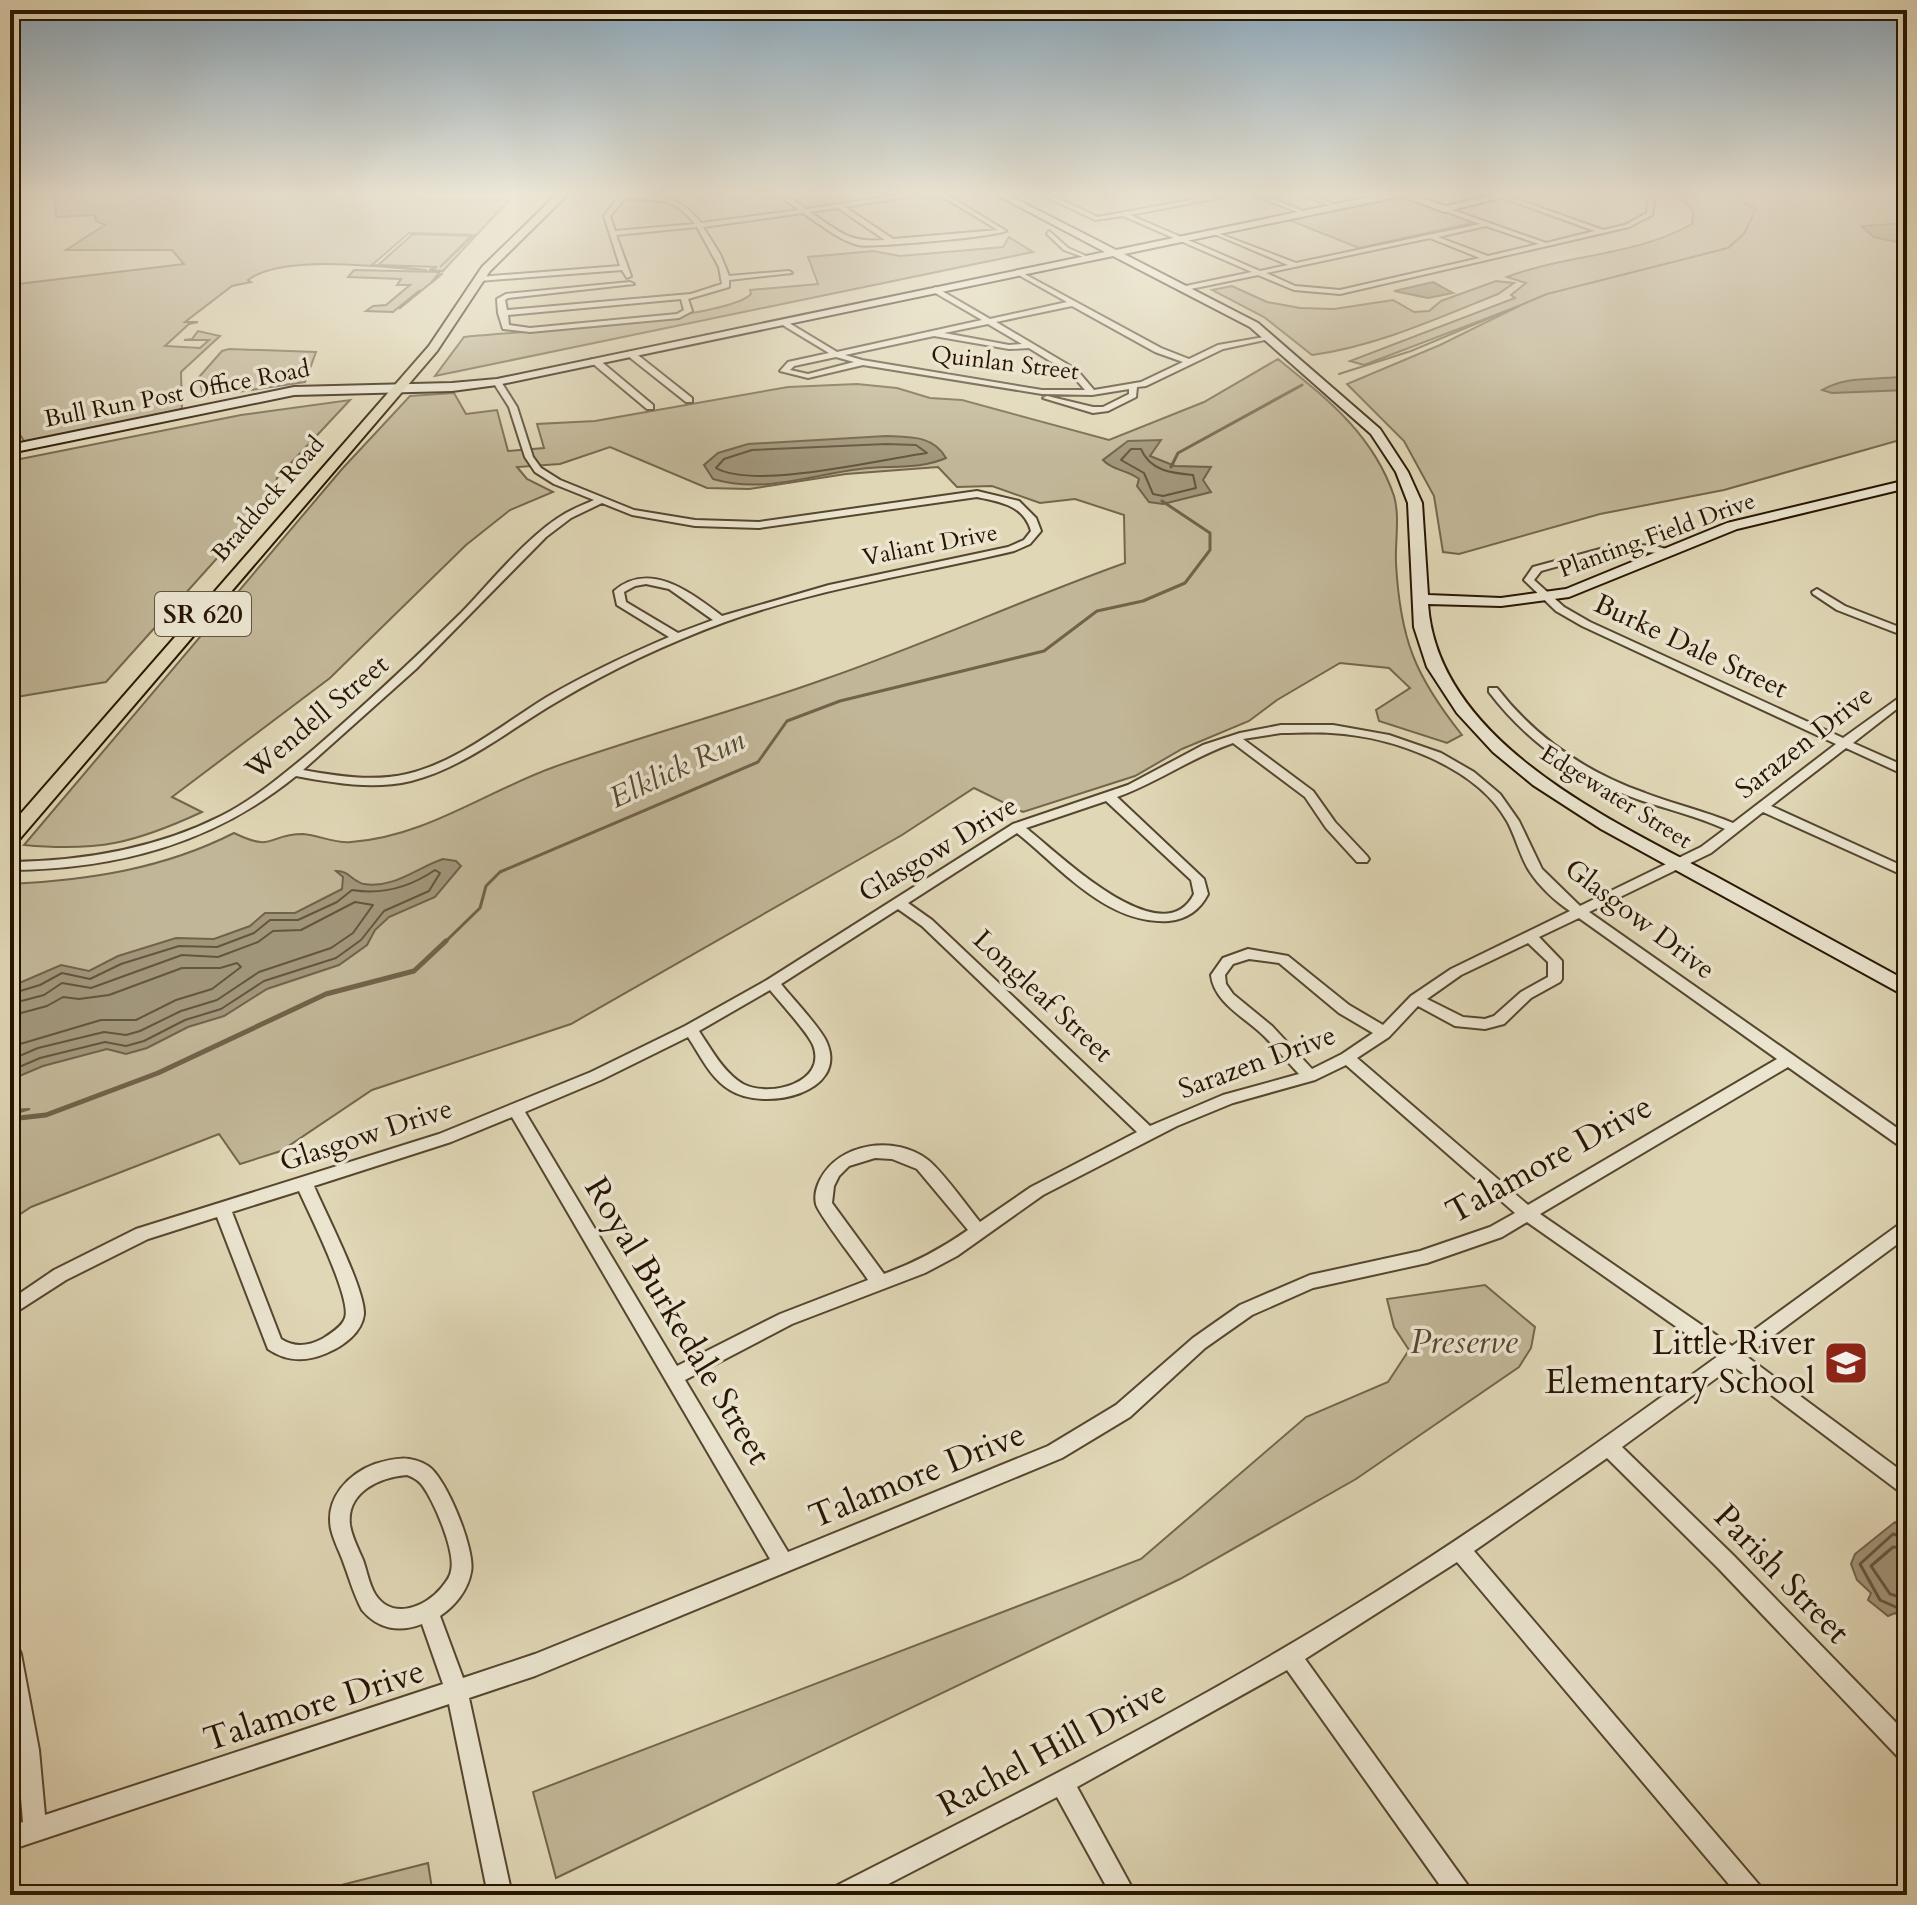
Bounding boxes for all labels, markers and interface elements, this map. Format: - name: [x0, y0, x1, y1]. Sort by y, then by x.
- street label: Quinlan Street: [929, 338, 1081, 388]
- street label: Bull Run Post Office Road: [41, 352, 313, 436]
- street label: Braddock Road: [204, 429, 332, 569]
- street label: Planting Field Drive: [1554, 484, 1760, 586]
- street label: Valiant Drive: [860, 516, 1000, 574]
- street label: Burke Dale Street: [1588, 585, 1794, 708]
- road number: SR 620: [155, 592, 251, 636]
- street label: Wendell Street: [236, 646, 397, 789]
- street label: Sarazen Drive: [1727, 676, 1881, 808]
- water label: Elklick Run: [603, 720, 752, 818]
- street label: Edgewater Street: [1534, 737, 1698, 857]
- street label: Glasgow Drive: [851, 787, 1025, 911]
- street label: Glasgow Drive: [1557, 850, 1723, 988]
- street label: Longleaf Street: [965, 921, 1122, 1071]
- street label: Sarazen Drive: [1173, 1016, 1341, 1108]
- street label: Talamore Drive: [1438, 1083, 1660, 1235]
- street label: Glasgow Drive: [275, 1089, 457, 1181]
- street label: Royal Burkedale Street: [574, 1169, 782, 1474]
- park label: Preserve: [1410, 1319, 1519, 1365]
- place label: Little River Elementary School: [1545, 1320, 1816, 1405]
- school or university icon: Little River Elementary School: [1822, 1339, 1870, 1387]
- street label: Talamore Drive: [802, 1411, 1032, 1539]
- street label: Parish Street: [1704, 1494, 1860, 1654]
- street label: Talamore Drive: [198, 1648, 430, 1762]
- street label: Rachel Hill Drive: [930, 1668, 1174, 1828]

